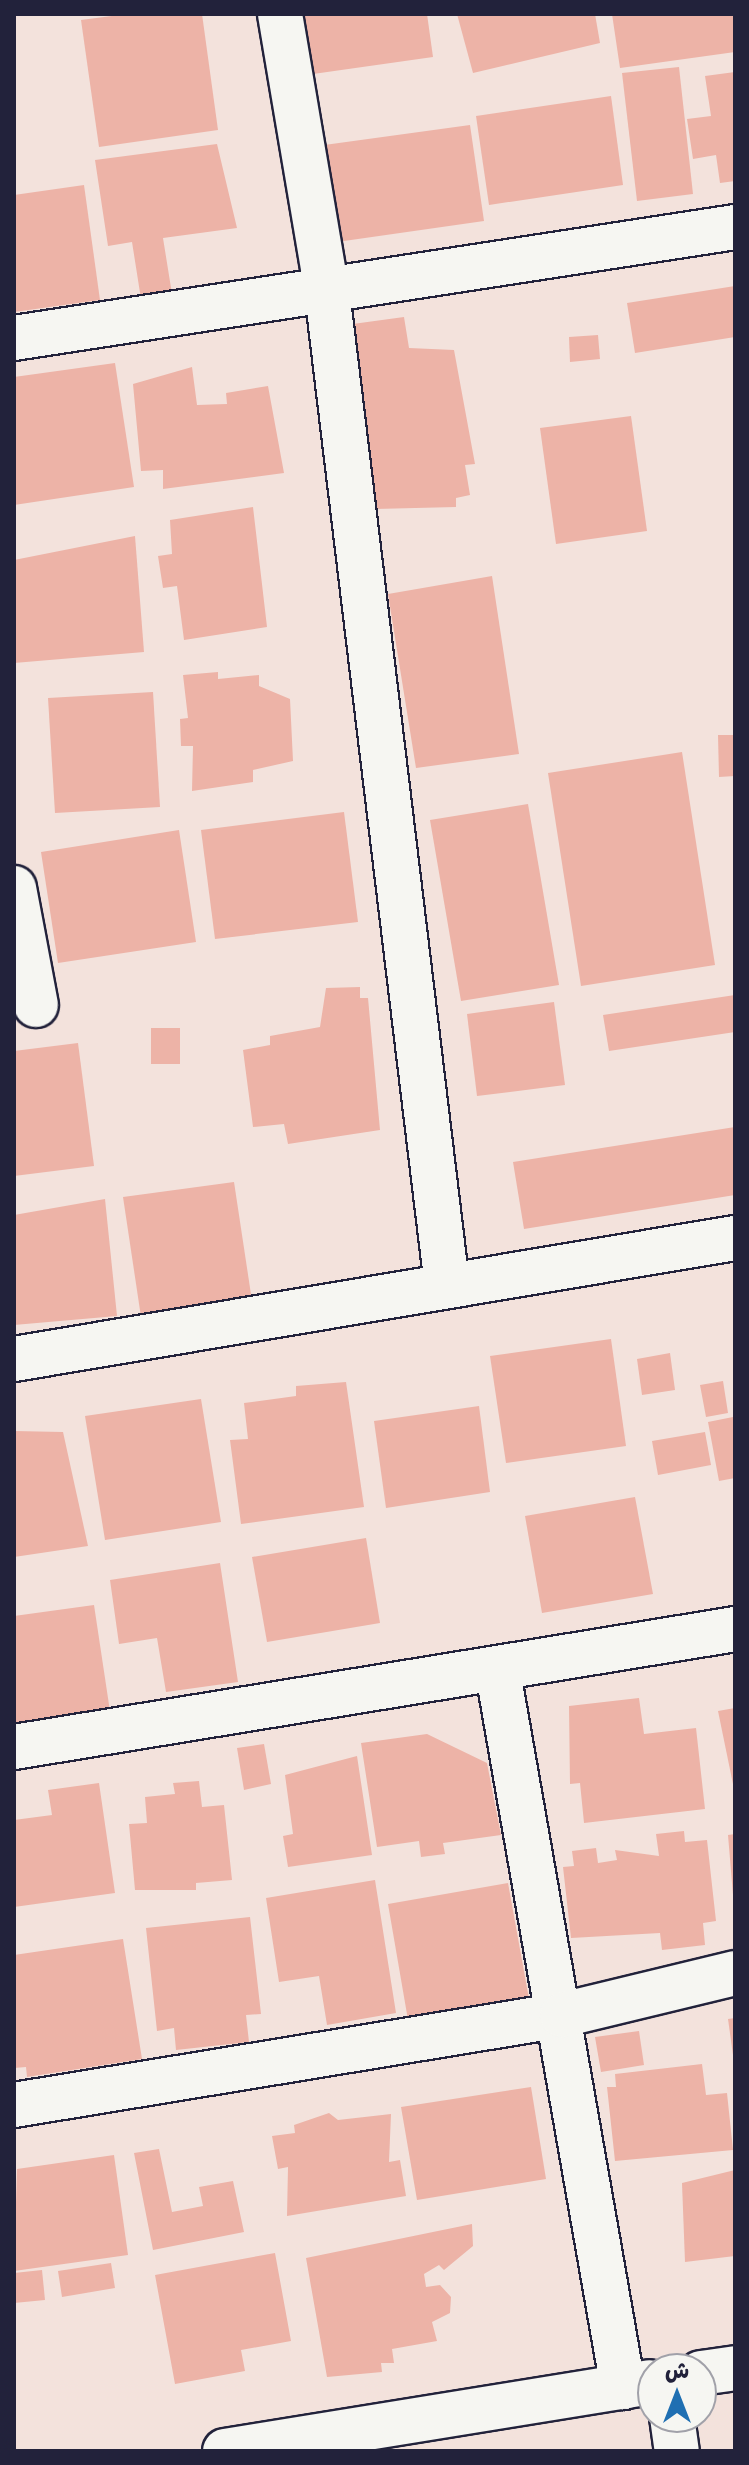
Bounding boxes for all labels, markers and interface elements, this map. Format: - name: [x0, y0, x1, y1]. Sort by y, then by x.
- north arrow: [637, 2353, 717, 2433]
- text: ش: [665, 2356, 689, 2385]

